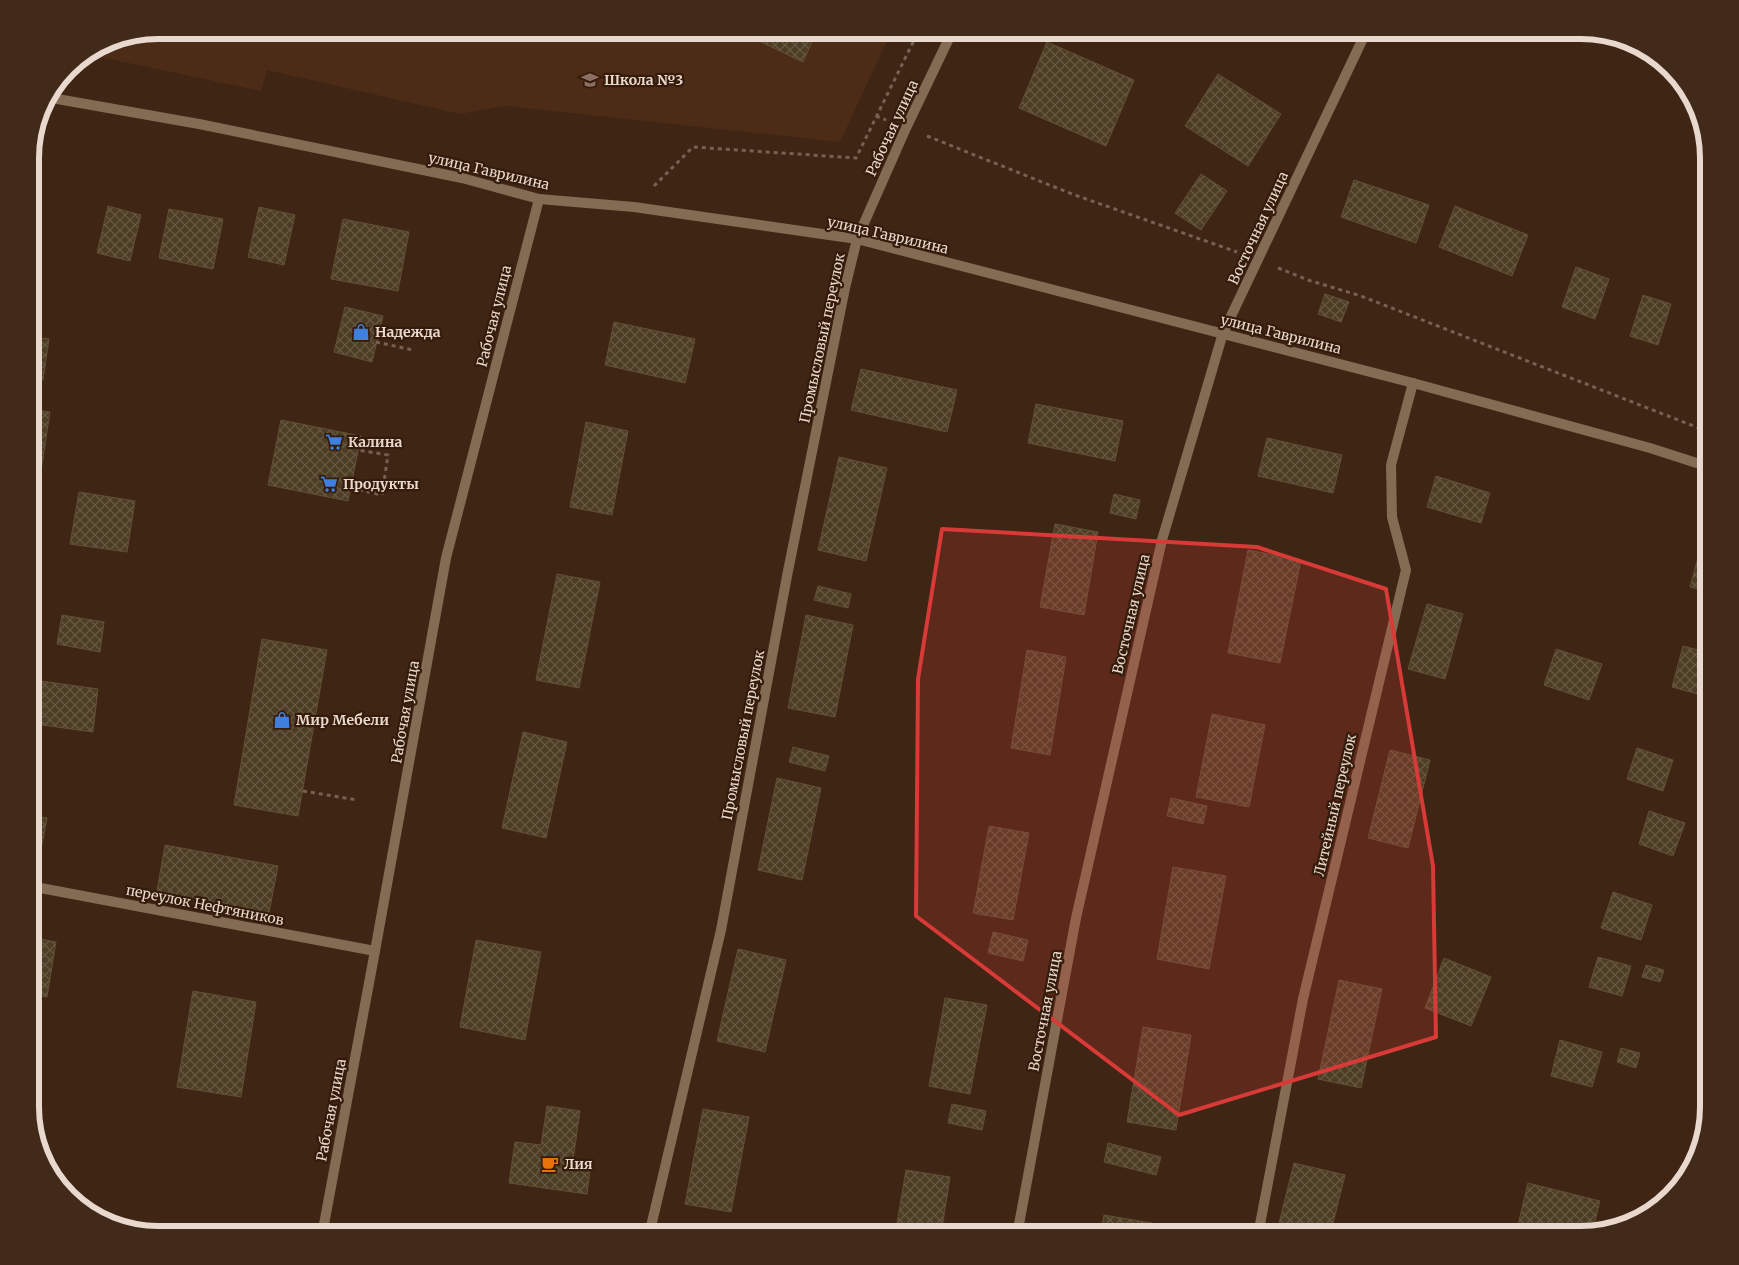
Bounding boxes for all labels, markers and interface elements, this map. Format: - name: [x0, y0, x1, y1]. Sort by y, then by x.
- school or university icon: Школа №3: [580, 70, 600, 90]
- place label: Школа №3: [604, 71, 683, 89]
- street label: Рабочая улица: [862, 77, 922, 179]
- street label: улица Гаврилина: [427, 148, 552, 194]
- street label: Восточная улица: [1224, 168, 1292, 287]
- street label: улица Гаврилина: [826, 212, 951, 258]
- street label: Промысловый переулок: [795, 251, 849, 425]
- street label: Рабочая улица: [473, 263, 515, 369]
- street label: улица Гаврилина: [1219, 310, 1344, 358]
- shop icon: Надежда: [351, 322, 371, 342]
- place label: Надежда: [375, 323, 441, 341]
- supermarket icon: Калина: [324, 432, 344, 452]
- place label: Калина: [348, 433, 403, 451]
- supermarket icon: Продукты: [319, 474, 339, 494]
- place label: Продукты: [343, 475, 419, 493]
- street label: Восточная улица: [1108, 552, 1154, 676]
- street label: Промысловый переулок: [718, 648, 768, 822]
- street label: Рабочая улица: [387, 659, 423, 765]
- shop icon: Мир Мебели: [272, 710, 292, 730]
- place label: Мир Мебели: [296, 711, 389, 729]
- street label: Литейный переулок: [1310, 732, 1360, 878]
- street label: переулок Нефтяников: [125, 881, 285, 929]
- street label: Восточная улица: [1024, 949, 1066, 1073]
- street label: Рабочая улица: [312, 1057, 350, 1163]
- cafe icon: Лия: [540, 1154, 560, 1174]
- place label: Лия: [564, 1155, 593, 1173]

